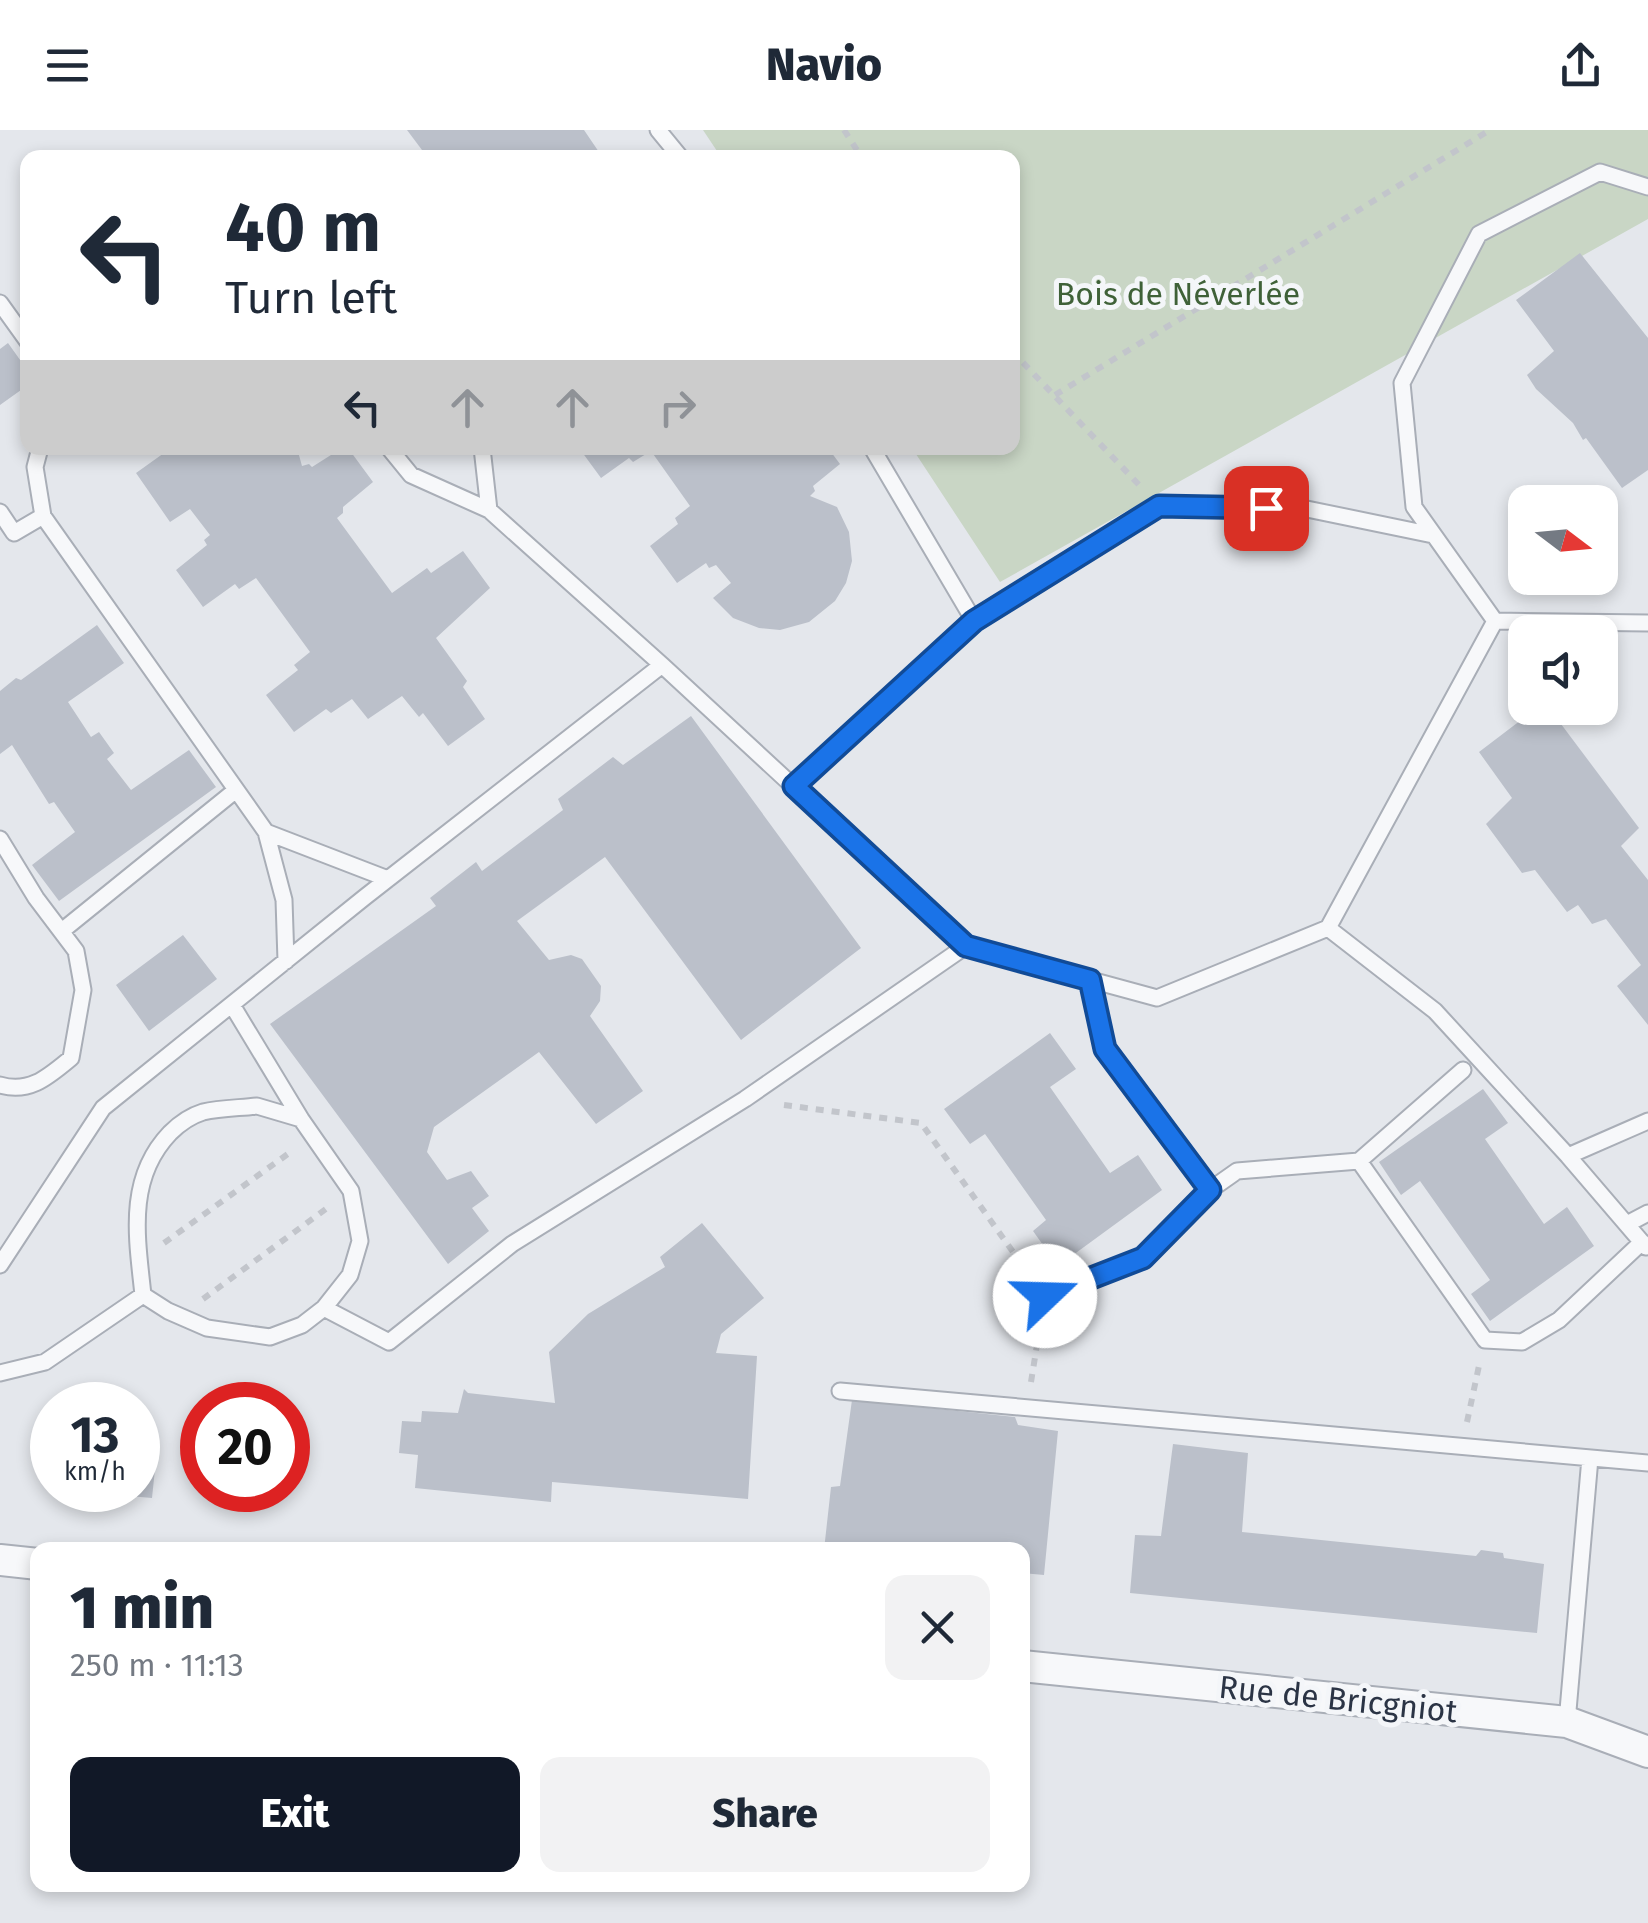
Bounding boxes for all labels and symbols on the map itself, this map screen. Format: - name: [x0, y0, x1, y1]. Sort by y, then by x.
- park label: Bois de Néverlée: [1056, 275, 1300, 313]
- pin: [1224, 466, 1309, 551]
- north arrow: [1508, 485, 1618, 595]
- position arrow: [993, 1244, 1097, 1348]
- speed limit sign: 20: [180, 1382, 310, 1512]
- street label: Rue de Bricgniot: [1217, 1668, 1459, 1730]

